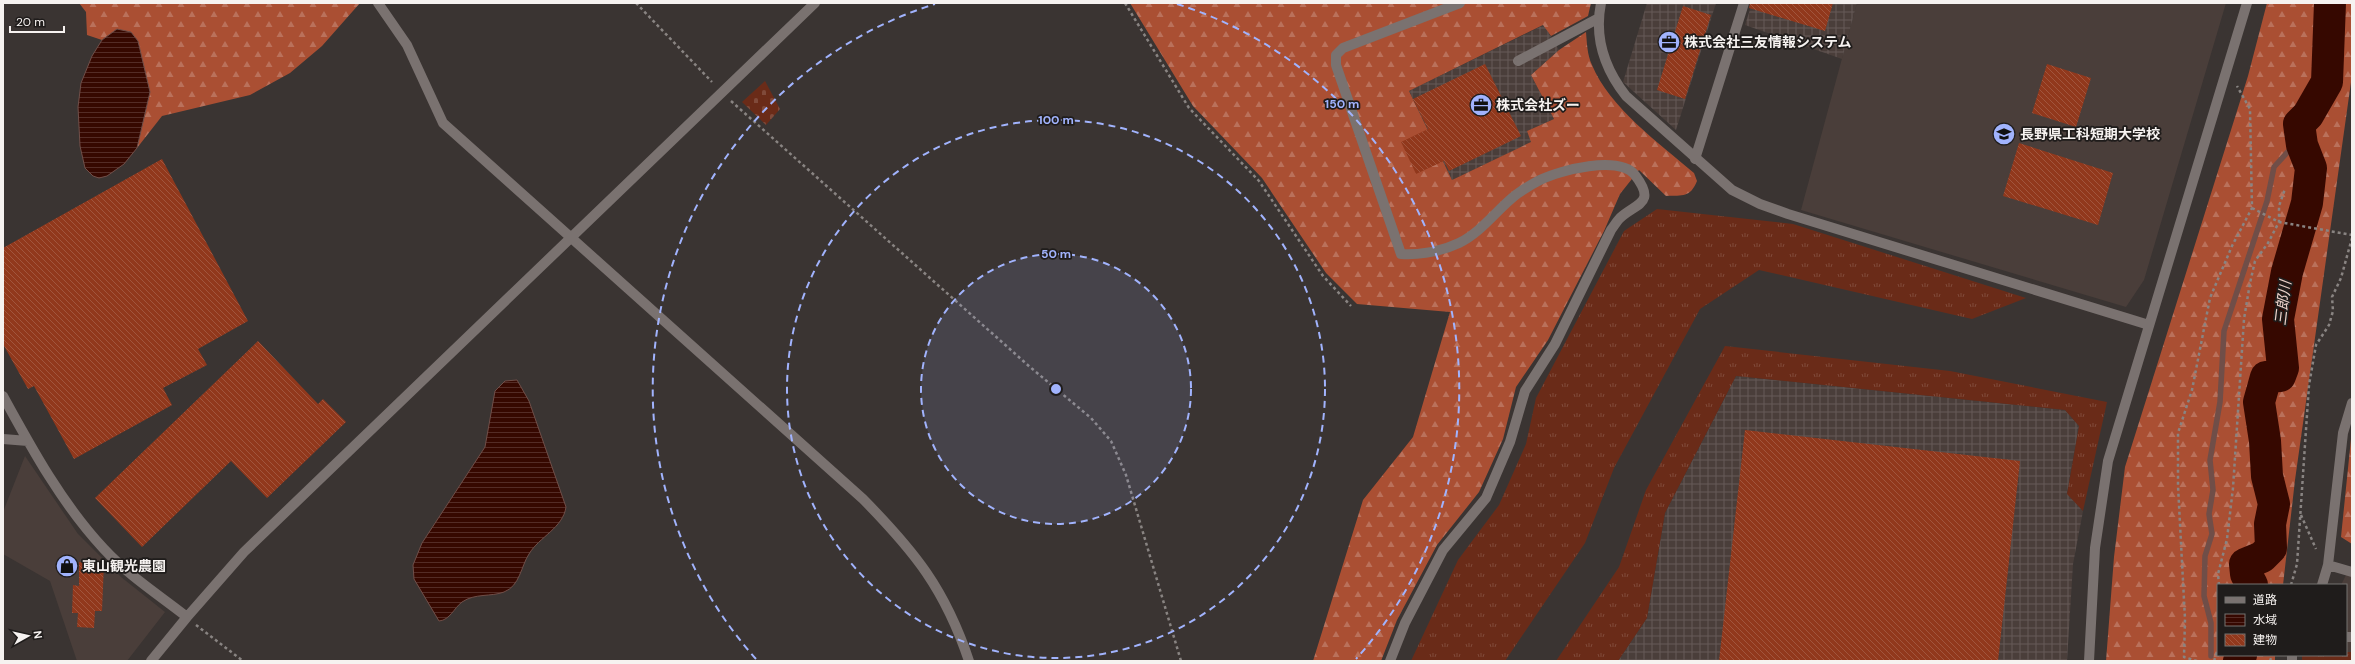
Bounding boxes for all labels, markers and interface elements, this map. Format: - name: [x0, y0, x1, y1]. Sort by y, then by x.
- scale bar: [10, 8, 64, 34]
- text: 20 m: [16, 14, 45, 30]
- office icon: 株式会社三友情報システム: [1656, 29, 1682, 55]
- place label: 株式会社三友情報システム: [1684, 33, 1852, 51]
- office icon: 株式会社ズー: [1468, 92, 1494, 118]
- text: 150 m: [1325, 96, 1359, 112]
- place label: 株式会社ズー: [1496, 96, 1580, 114]
- text: 100 m: [1038, 112, 1074, 128]
- school or university icon: 長野県工科短期大学校: [1991, 121, 2017, 147]
- place label: 長野県工科短期大学校: [2020, 125, 2160, 143]
- text: 50 m: [1041, 246, 1071, 262]
- water label: 三郎川: [2270, 277, 2296, 327]
- centre of rings: [1049, 382, 1063, 396]
- shop icon: 東山観光農園: [54, 553, 80, 579]
- place label: 東山観光農園: [82, 557, 166, 575]
- legend: [2217, 584, 2347, 656]
- text: 道路: [2253, 592, 2277, 608]
- text: 水域: [2253, 612, 2277, 628]
- north arrow: [8, 616, 48, 656]
- text: N: [30, 630, 45, 640]
- text: 建物: [2253, 632, 2277, 648]

